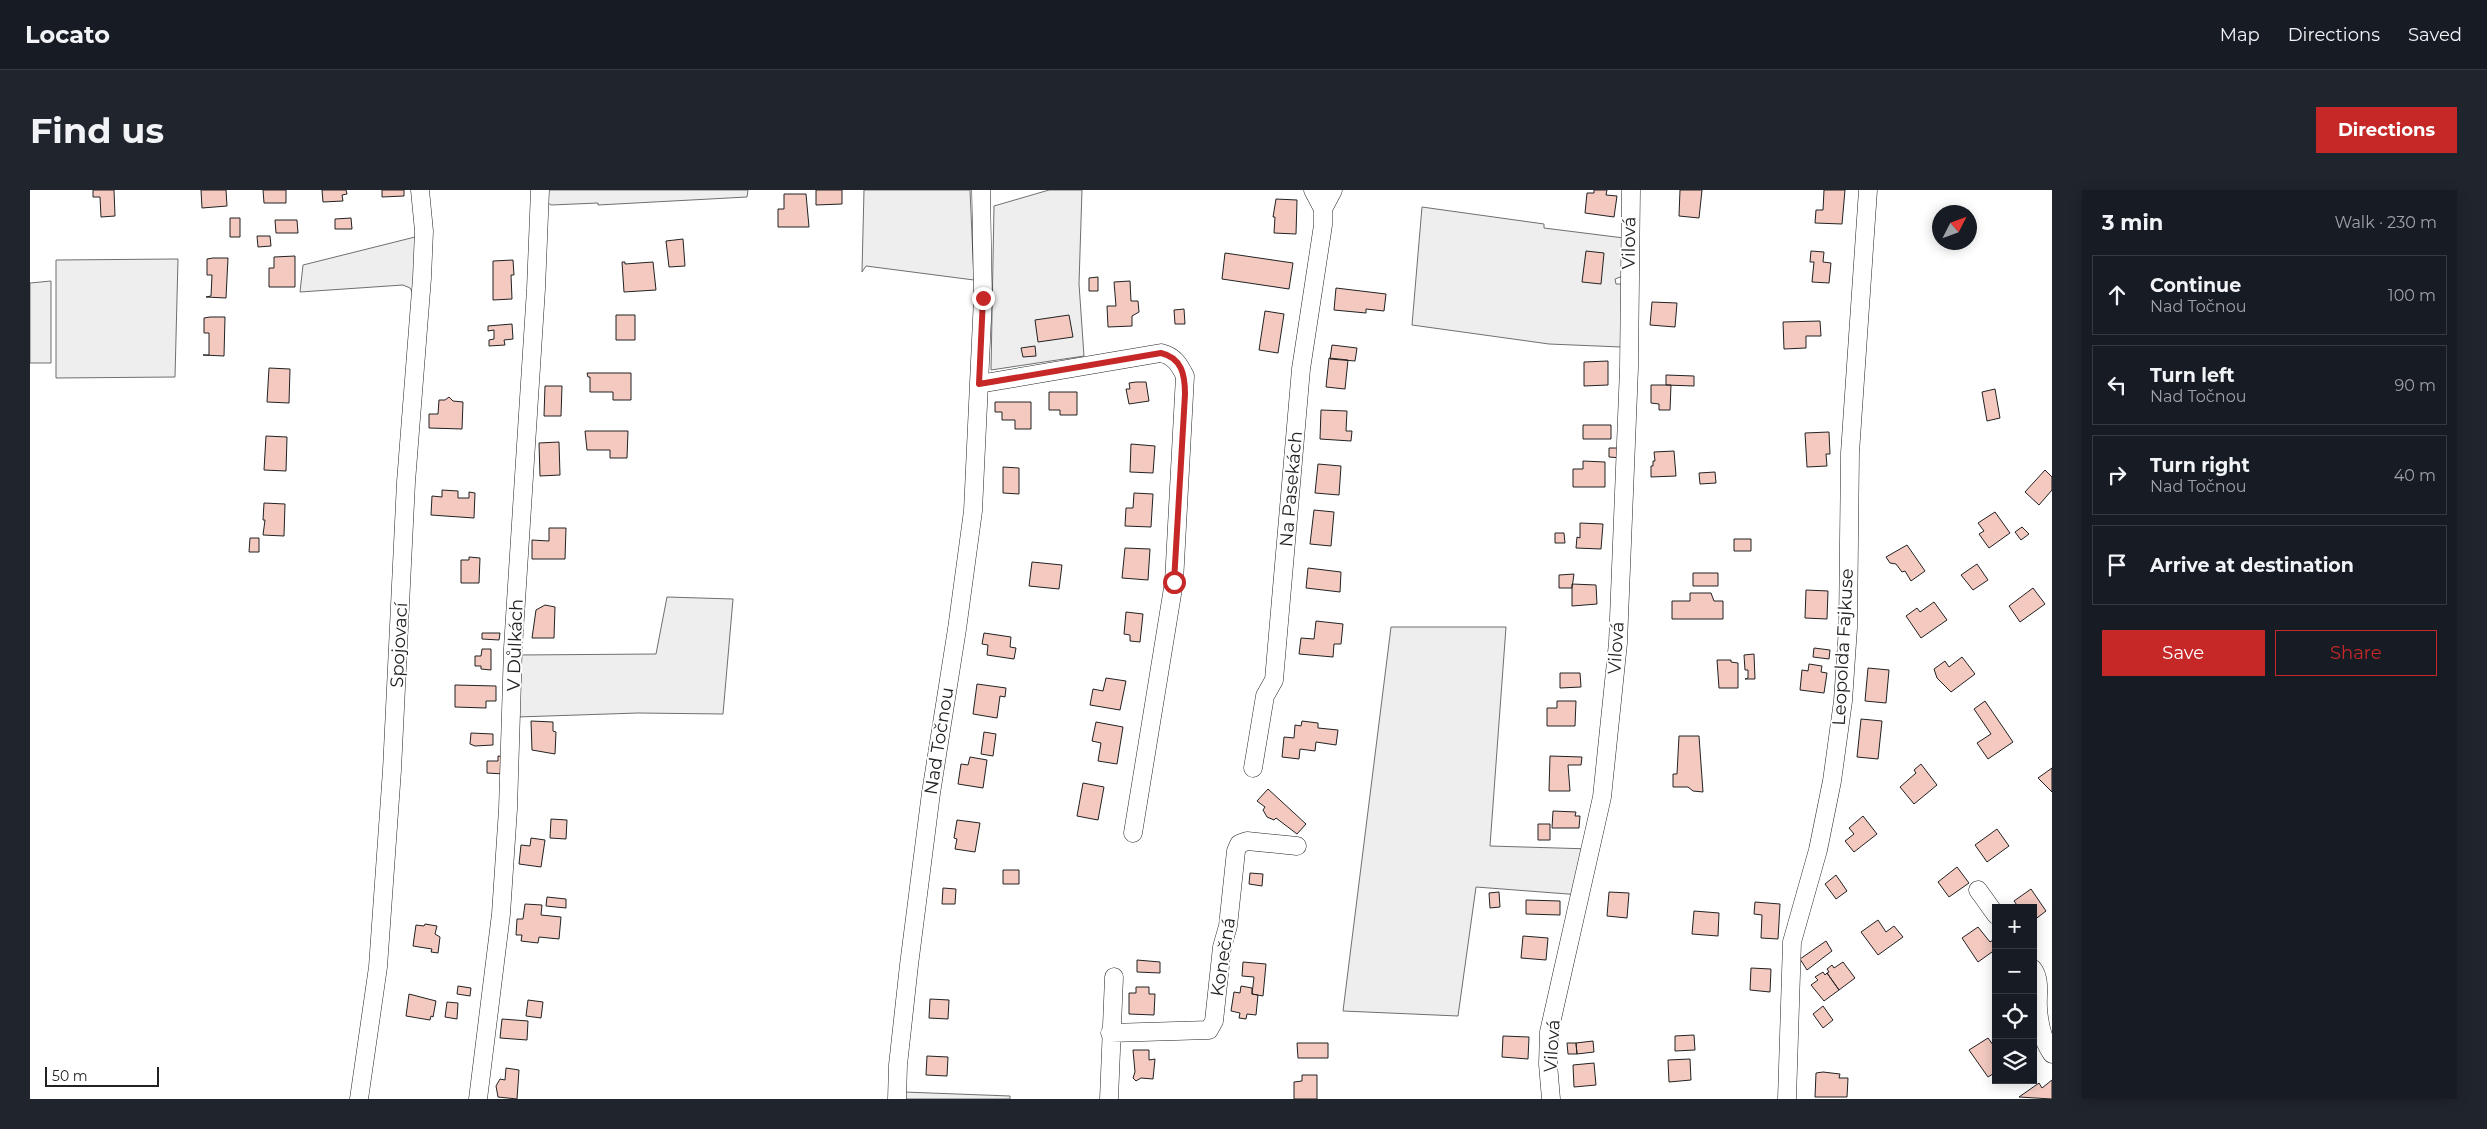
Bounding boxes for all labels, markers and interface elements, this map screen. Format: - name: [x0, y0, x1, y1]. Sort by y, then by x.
- text: Locato: [25, 20, 110, 49]
- text: Map: [2220, 24, 2260, 46]
- text: Directions: [2288, 24, 2380, 46]
- text: Saved: [2408, 24, 2462, 46]
- button: Directions: [2316, 107, 2457, 153]
- text: Find us: [30, 109, 164, 152]
- north arrow: [1932, 205, 1977, 250]
- text: 3 min: [2102, 210, 2163, 235]
- text: Walk · 230 m: [2335, 213, 2437, 232]
- street label: Vilová: [1618, 216, 1640, 270]
- text: Continue: [2150, 274, 2241, 297]
- icon: ahead: [2103, 281, 2131, 309]
- text: 100 m: [2388, 286, 2436, 305]
- route end: [972, 287, 995, 310]
- text: Nad Točnou: [2150, 297, 2246, 316]
- text: Turn left: [2150, 364, 2235, 387]
- icon: left: [2103, 371, 2131, 399]
- text: 90 m: [2394, 376, 2436, 395]
- text: Nad Točnou: [2150, 387, 2246, 406]
- street label: Na Pasekách: [1275, 430, 1307, 548]
- text: Turn right: [2150, 454, 2250, 477]
- icon: right: [2103, 461, 2131, 489]
- text: 40 m: [2394, 466, 2436, 485]
- text: Nad Točnou: [2150, 477, 2246, 496]
- icon: arrive: [2103, 551, 2131, 579]
- text: Arrive at destination: [2150, 554, 2354, 577]
- street label: Leopolda Fajkuse: [1828, 568, 1858, 726]
- route start: [1163, 571, 1186, 594]
- street label: V Důlkách: [502, 598, 528, 692]
- street label: Spojovací: [386, 601, 412, 688]
- street label: Vilová: [1603, 621, 1629, 675]
- button: Save: [2102, 630, 2265, 676]
- button: Share: [2275, 630, 2437, 676]
- street label: Nad Točnou: [920, 686, 958, 796]
- map controls: [1992, 904, 2037, 1084]
- button: +: [1992, 904, 2037, 949]
- street label: Konečná: [1206, 916, 1240, 998]
- button: −: [1992, 949, 2037, 994]
- button: locate: [1992, 994, 2037, 1039]
- street label: Vilová: [1539, 1019, 1565, 1073]
- button: layers: [1992, 1039, 2037, 1084]
- scale bar: [45, 1064, 159, 1087]
- text: 50 m: [52, 1067, 88, 1085]

